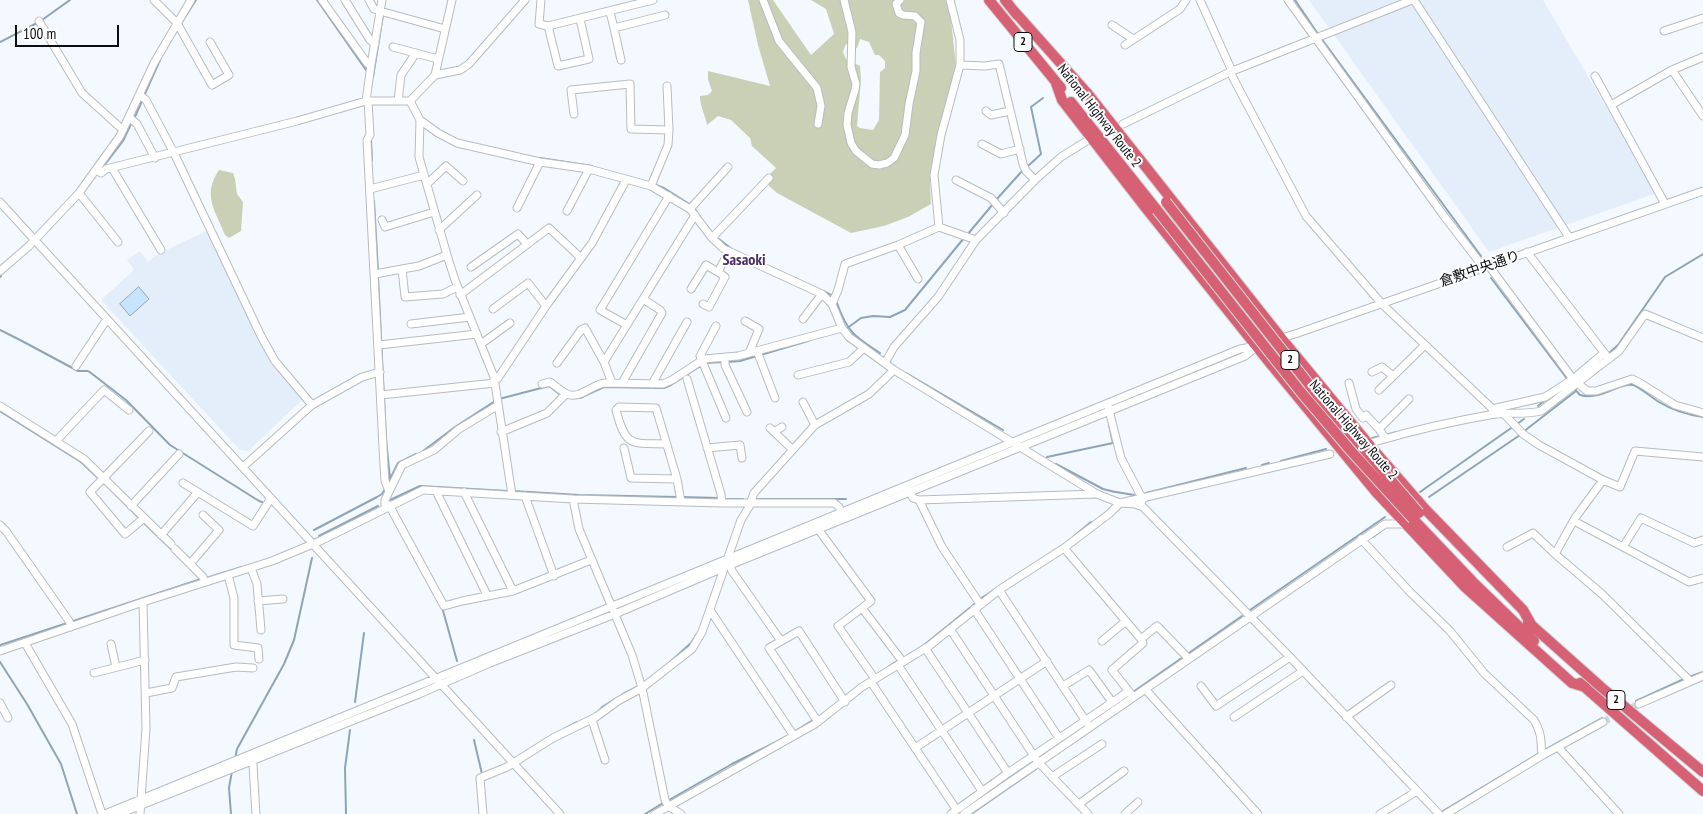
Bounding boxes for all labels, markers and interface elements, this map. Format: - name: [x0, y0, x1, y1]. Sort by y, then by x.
- scale bar: [18, 15, 121, 47]
- text: 100 m: [23, 24, 56, 43]
- road number: 2: [1014, 32, 1032, 52]
- street label: National Highway Route 2: [1054, 61, 1144, 171]
- street label: 倉敷中央通り: [1438, 247, 1522, 291]
- district label: Sasaoki: [722, 250, 766, 270]
- road number: 2: [1281, 350, 1299, 370]
- street label: National Highway Route 2: [1305, 377, 1401, 483]
- road number: 2: [1607, 690, 1625, 710]

